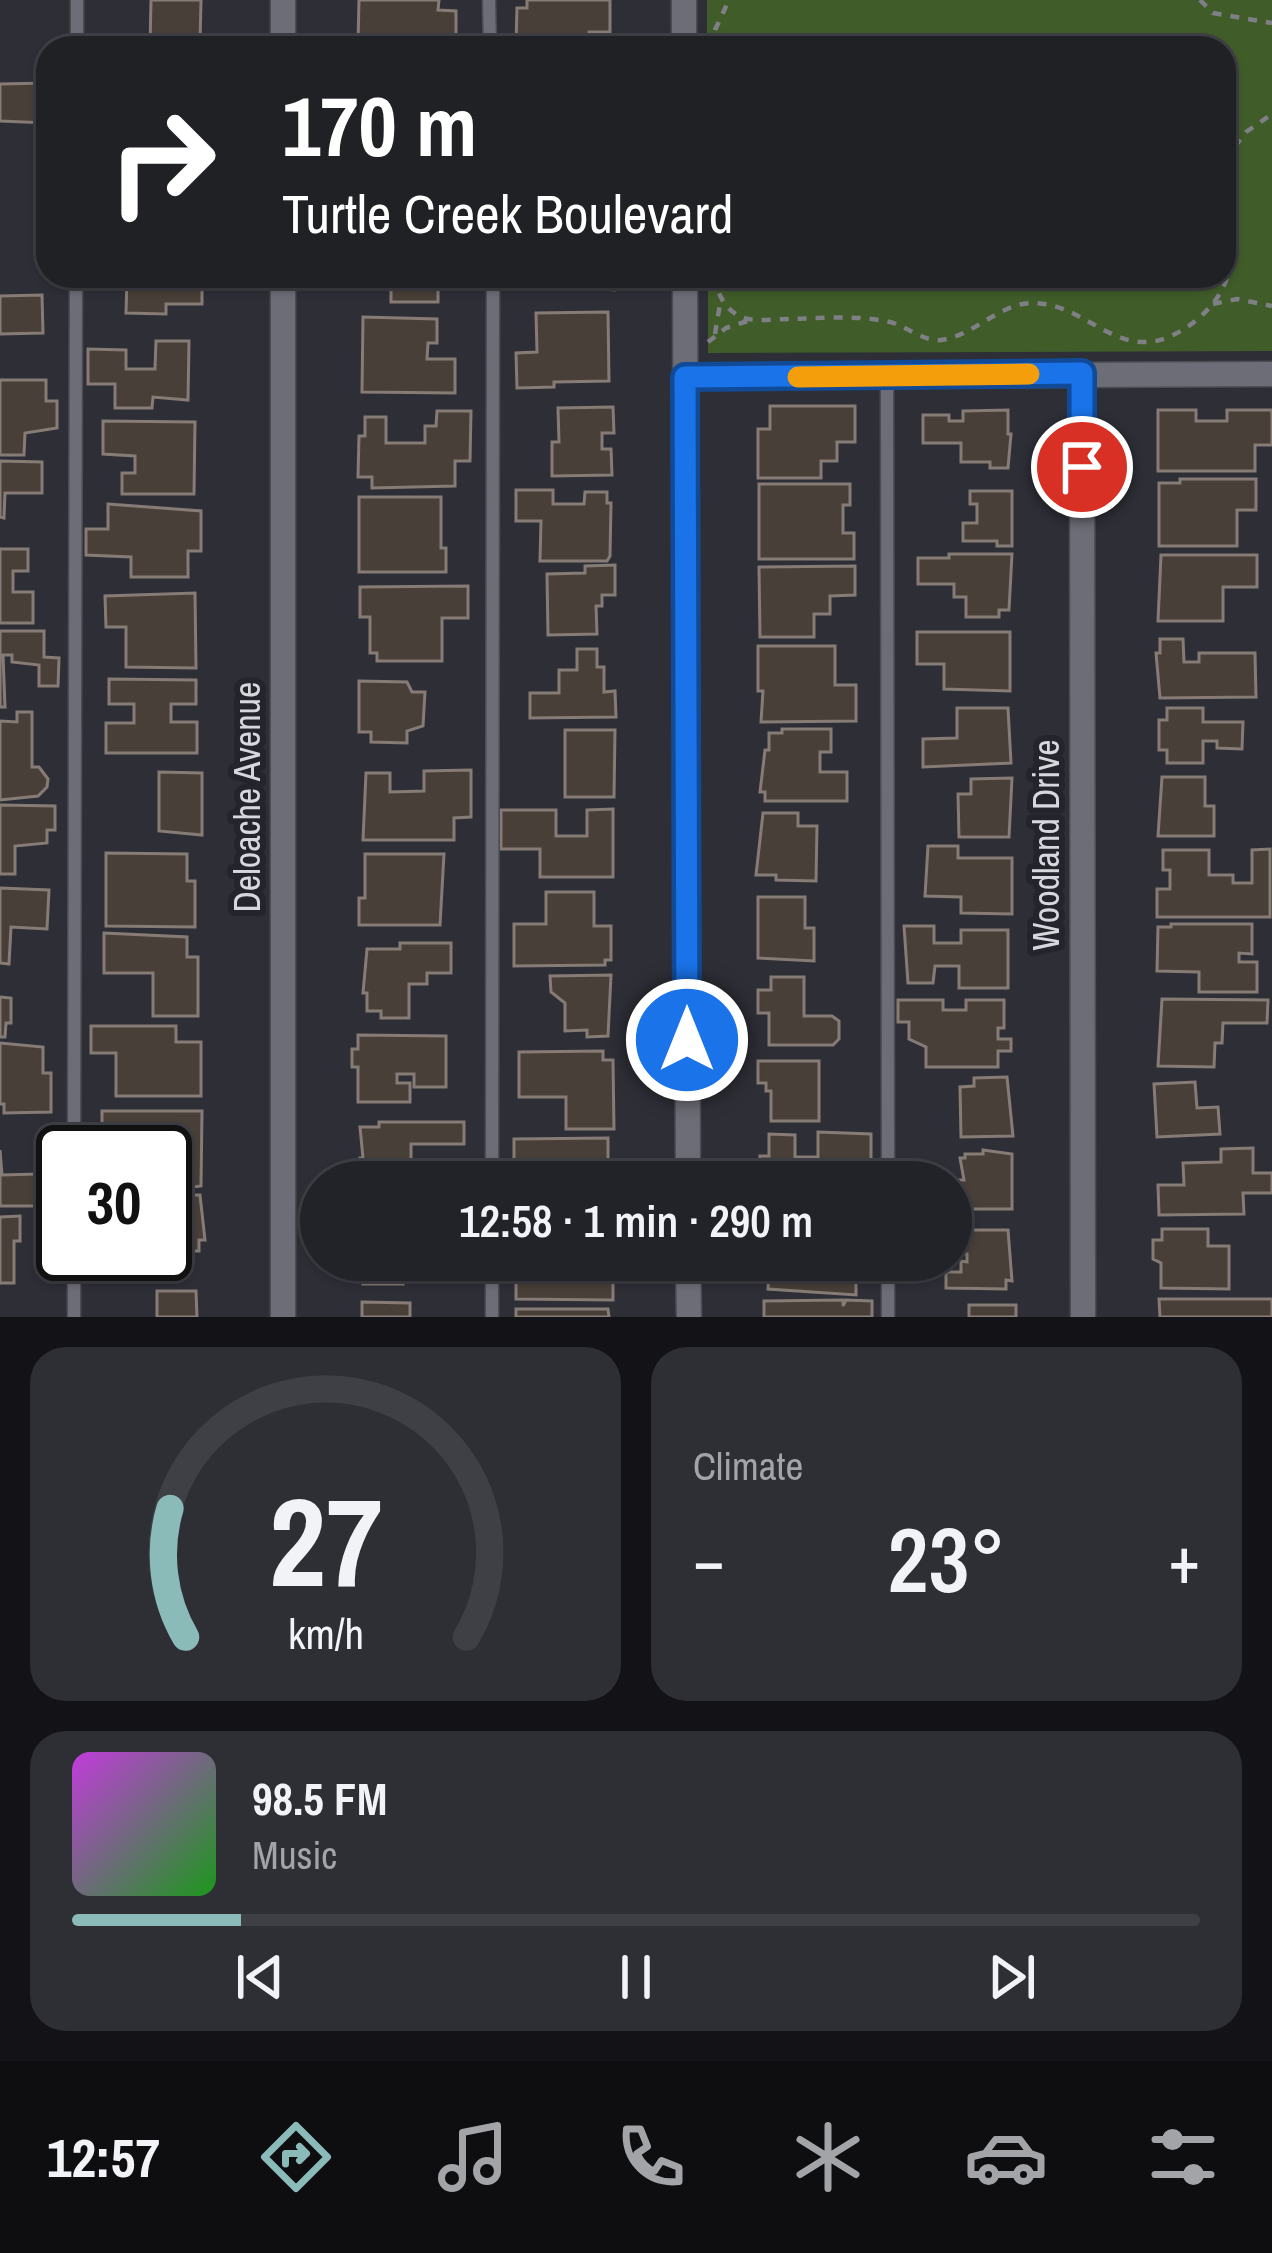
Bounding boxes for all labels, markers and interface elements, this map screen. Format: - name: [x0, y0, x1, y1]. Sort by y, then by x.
- text: 170 m: [282, 69, 477, 182]
- icon: right: [84, 84, 240, 240]
- text: Turtle Creek Boulevard: [282, 177, 734, 250]
- pin: [1031, 416, 1133, 518]
- icon: arrive: [1049, 434, 1115, 500]
- street label: Deloache Avenue: [223, 682, 271, 912]
- street label: Woodland Drive: [1022, 739, 1070, 951]
- position arrow: [624, 977, 750, 1103]
- speed limit sign: 30: [36, 1125, 192, 1281]
- text: 12:58 · 1 min · 290 m: [459, 1190, 813, 1251]
- text: Climate: [693, 1440, 803, 1492]
- text: 27: [269, 1457, 382, 1625]
- text: 23°: [887, 1499, 1006, 1620]
- text: −: [693, 1515, 725, 1604]
- text: +: [1168, 1515, 1200, 1604]
- text: km/h: [287, 1605, 364, 1662]
- text: 98.5 FM: [252, 1768, 387, 1829]
- text: Music: [252, 1829, 337, 1881]
- icon: previous: [227, 1944, 293, 2010]
- icon: pause: [603, 1944, 669, 2010]
- icon: next: [979, 1944, 1045, 2010]
- icon: directions: [254, 2115, 338, 2199]
- icon: music: [431, 2115, 515, 2199]
- icon: phone: [609, 2115, 693, 2199]
- icon: climate: [786, 2115, 870, 2199]
- icon: car: [964, 2115, 1048, 2199]
- icon: filters: [1141, 2115, 1225, 2199]
- text: 12:57: [47, 2121, 160, 2194]

